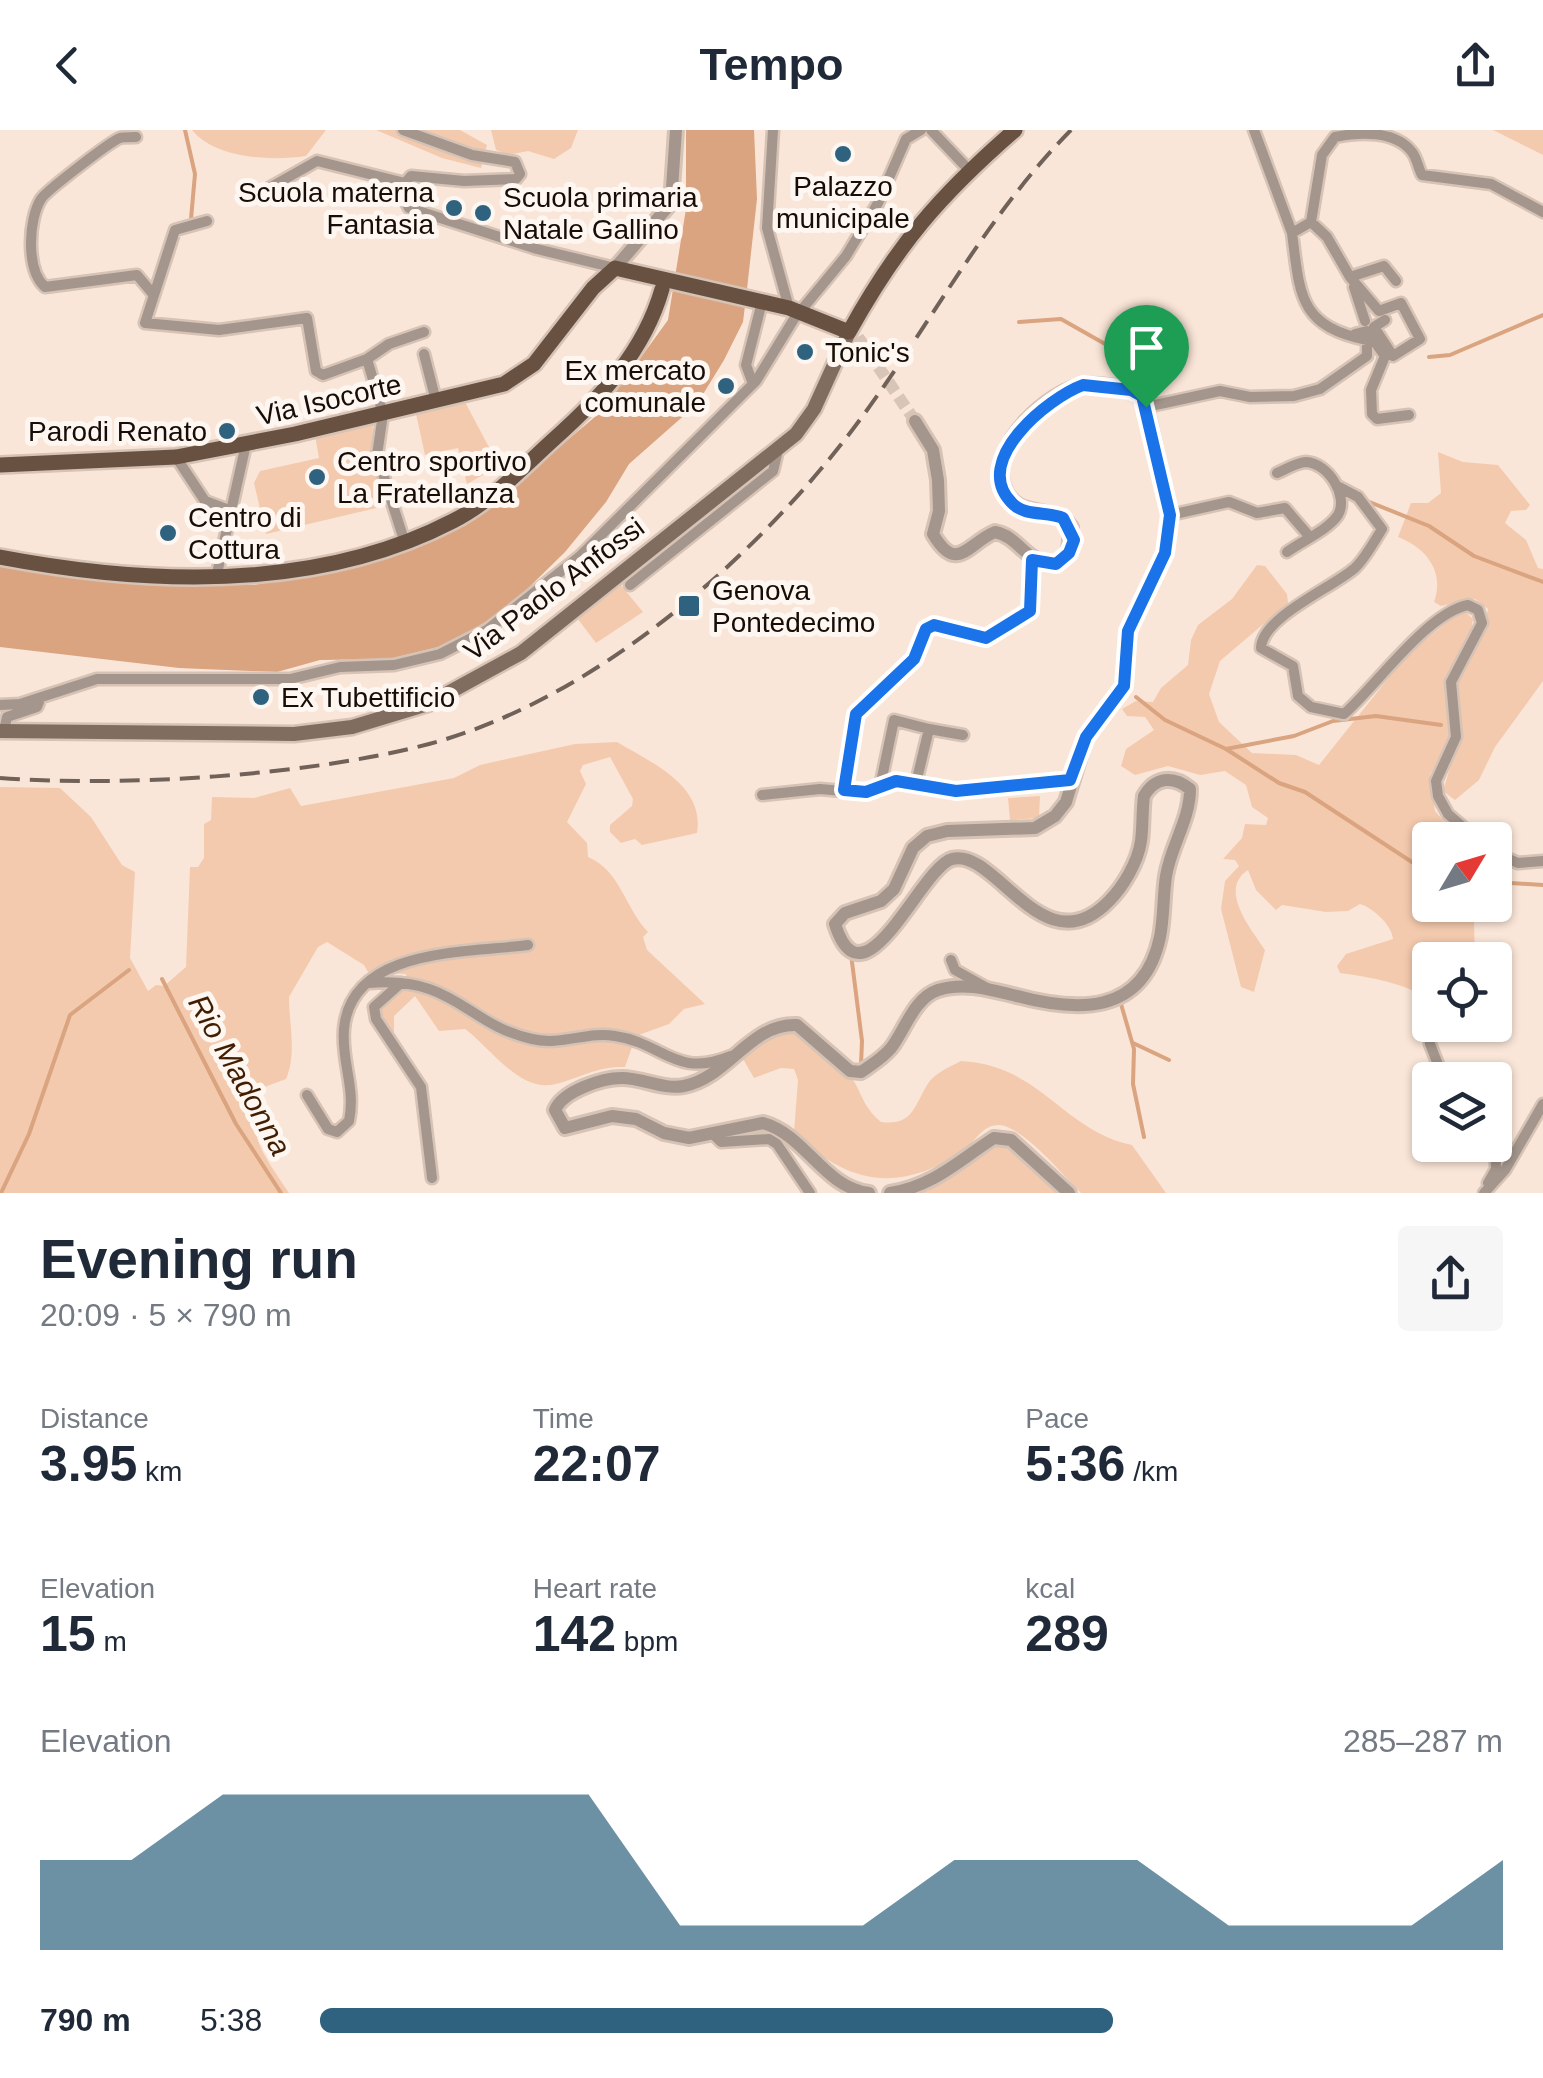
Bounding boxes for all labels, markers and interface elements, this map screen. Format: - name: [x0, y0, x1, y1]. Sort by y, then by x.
- icon: back: [40, 38, 95, 93]
- icon: share: [1448, 38, 1503, 93]
- text: Tempo: [699, 39, 844, 90]
- marker: Palazzo municipale: [832, 143, 854, 165]
- place label: Palazzo municipale: [776, 171, 910, 234]
- place label: Scuola materna Fantasia: [238, 177, 434, 240]
- place label: Scuola primaria Natale Gallino: [503, 182, 698, 245]
- marker: Scuola materna Fantasia: [443, 197, 465, 219]
- marker: Scuola primaria Natale Gallino: [472, 202, 494, 224]
- pin: [1104, 305, 1189, 408]
- icon: arrive: [1119, 320, 1174, 375]
- place label: Tonic's: [825, 337, 910, 368]
- marker: Tonic's: [794, 341, 816, 363]
- place label: Ex mercato comunale: [564, 355, 706, 418]
- street label: Via Isocorte: [254, 368, 404, 432]
- marker: Ex mercato comunale: [715, 375, 737, 397]
- place label: Parodi Renato: [28, 416, 207, 447]
- marker: Parodi Renato: [216, 420, 238, 442]
- place label: Centro sportivo La Fratellanza: [337, 446, 527, 509]
- marker: Centro sportivo La Fratellanza: [306, 466, 328, 488]
- place label: Centro di Cottura: [188, 502, 302, 565]
- street label: Via Paolo Anfossi: [458, 511, 650, 667]
- marker: Centro di Cottura: [157, 522, 179, 544]
- place label: Genova Pontedecimo: [712, 575, 875, 638]
- marker: Genova Pontedecimo: [676, 593, 702, 619]
- place label: Ex Tubettificio: [281, 682, 455, 713]
- marker: Ex Tubettificio: [250, 686, 272, 708]
- north arrow: [1412, 822, 1512, 922]
- map controls: [1412, 822, 1512, 1162]
- button: locate: [1412, 942, 1512, 1042]
- water label: Rio Madonna: [182, 989, 298, 1161]
- button: layers: [1412, 1062, 1512, 1162]
- button: share: [1398, 1226, 1503, 1331]
- text: Evening run: [40, 1228, 358, 1290]
- text: 20:09 · 5 × 790 m: [40, 1297, 292, 1333]
- text: Distance: [40, 1403, 149, 1434]
- text: Time: [533, 1403, 594, 1434]
- text: Pace: [1025, 1403, 1089, 1434]
- text: 3.95: [40, 1436, 137, 1492]
- text: 22:07: [533, 1436, 661, 1492]
- text: 5:36: [1025, 1436, 1125, 1492]
- text: km: [137, 1456, 182, 1487]
- text: /km: [1125, 1456, 1178, 1487]
- text: Elevation: [40, 1573, 155, 1604]
- text: Heart rate: [533, 1573, 657, 1604]
- text: kcal: [1025, 1573, 1075, 1604]
- text: 15: [40, 1606, 96, 1662]
- text: 142: [533, 1606, 616, 1662]
- text: 289: [1025, 1606, 1109, 1662]
- text: m: [96, 1626, 127, 1657]
- text: bpm: [616, 1626, 678, 1657]
- text: Elevation: [40, 1723, 172, 1759]
- text: 285–287 m: [1343, 1723, 1503, 1759]
- text: 790 m: [40, 2002, 131, 2038]
- text: 5:38: [200, 2002, 262, 2038]

